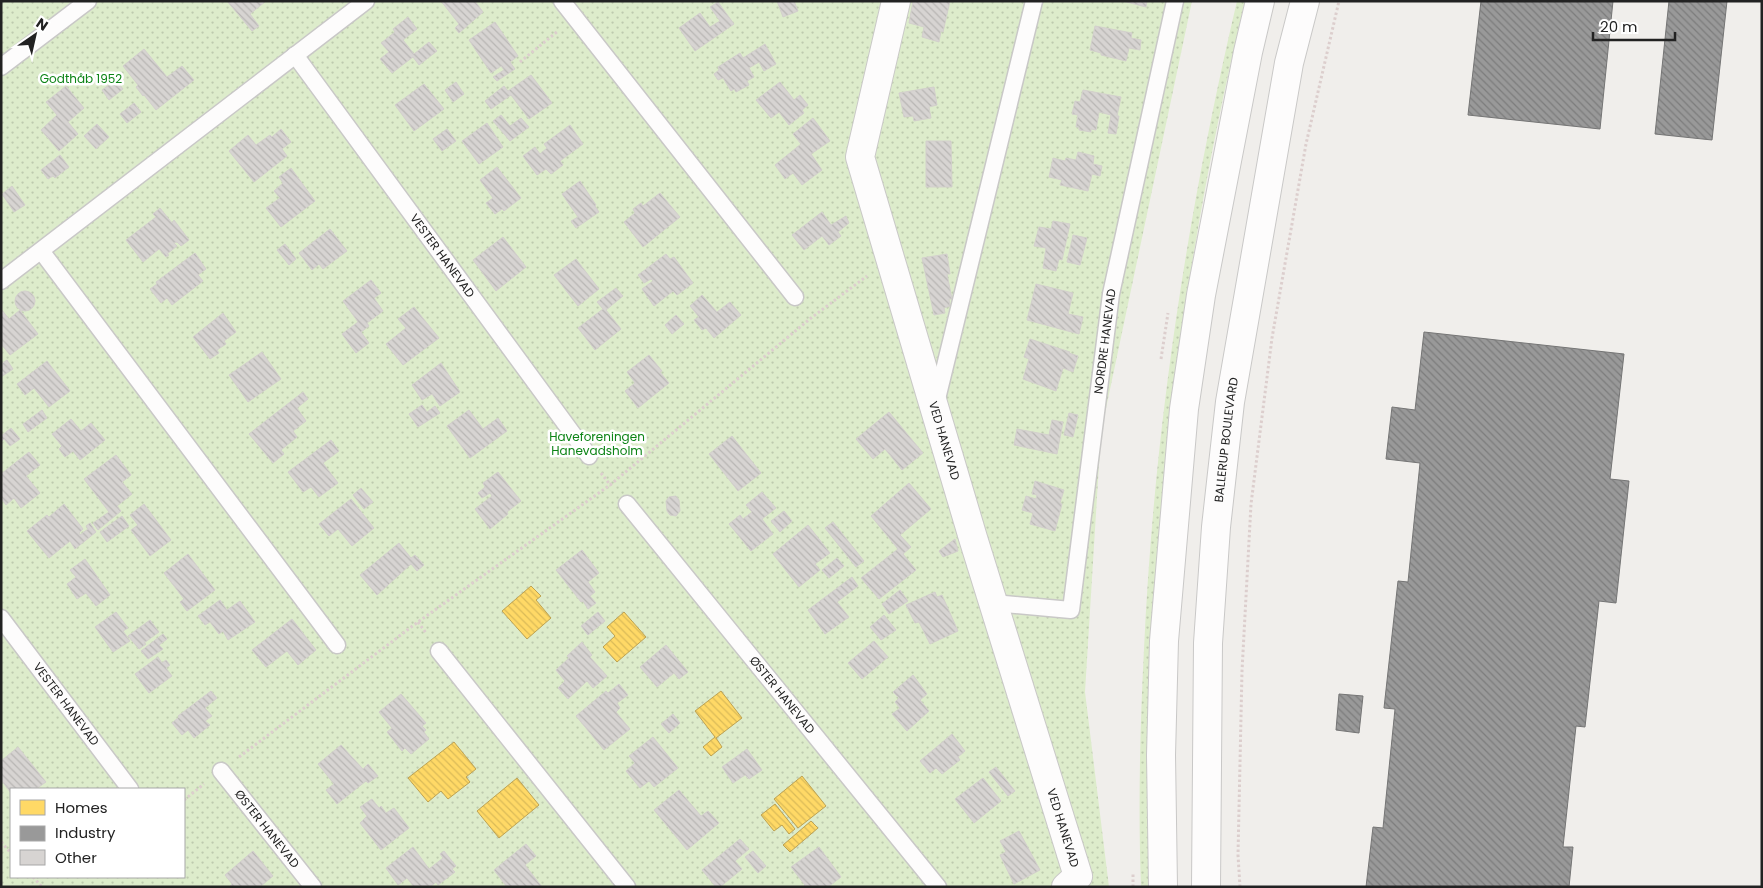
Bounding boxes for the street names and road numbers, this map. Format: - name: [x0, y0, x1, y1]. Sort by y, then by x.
- street label: VESTER HANEVAD: [406, 210, 479, 301]
- street label: NORDRE HANEVAD: [1089, 287, 1120, 395]
- street label: BALLERUP BOULEVARD: [1210, 376, 1242, 503]
- street label: VED HANEVAD: [925, 399, 964, 482]
- street label: ØSTER HANEVAD: [746, 652, 819, 737]
- street label: VESTER HANEVAD: [29, 659, 103, 749]
- street label: ØSTER HANEVAD: [231, 786, 304, 871]
- street label: VED HANEVAD: [1043, 786, 1084, 869]

